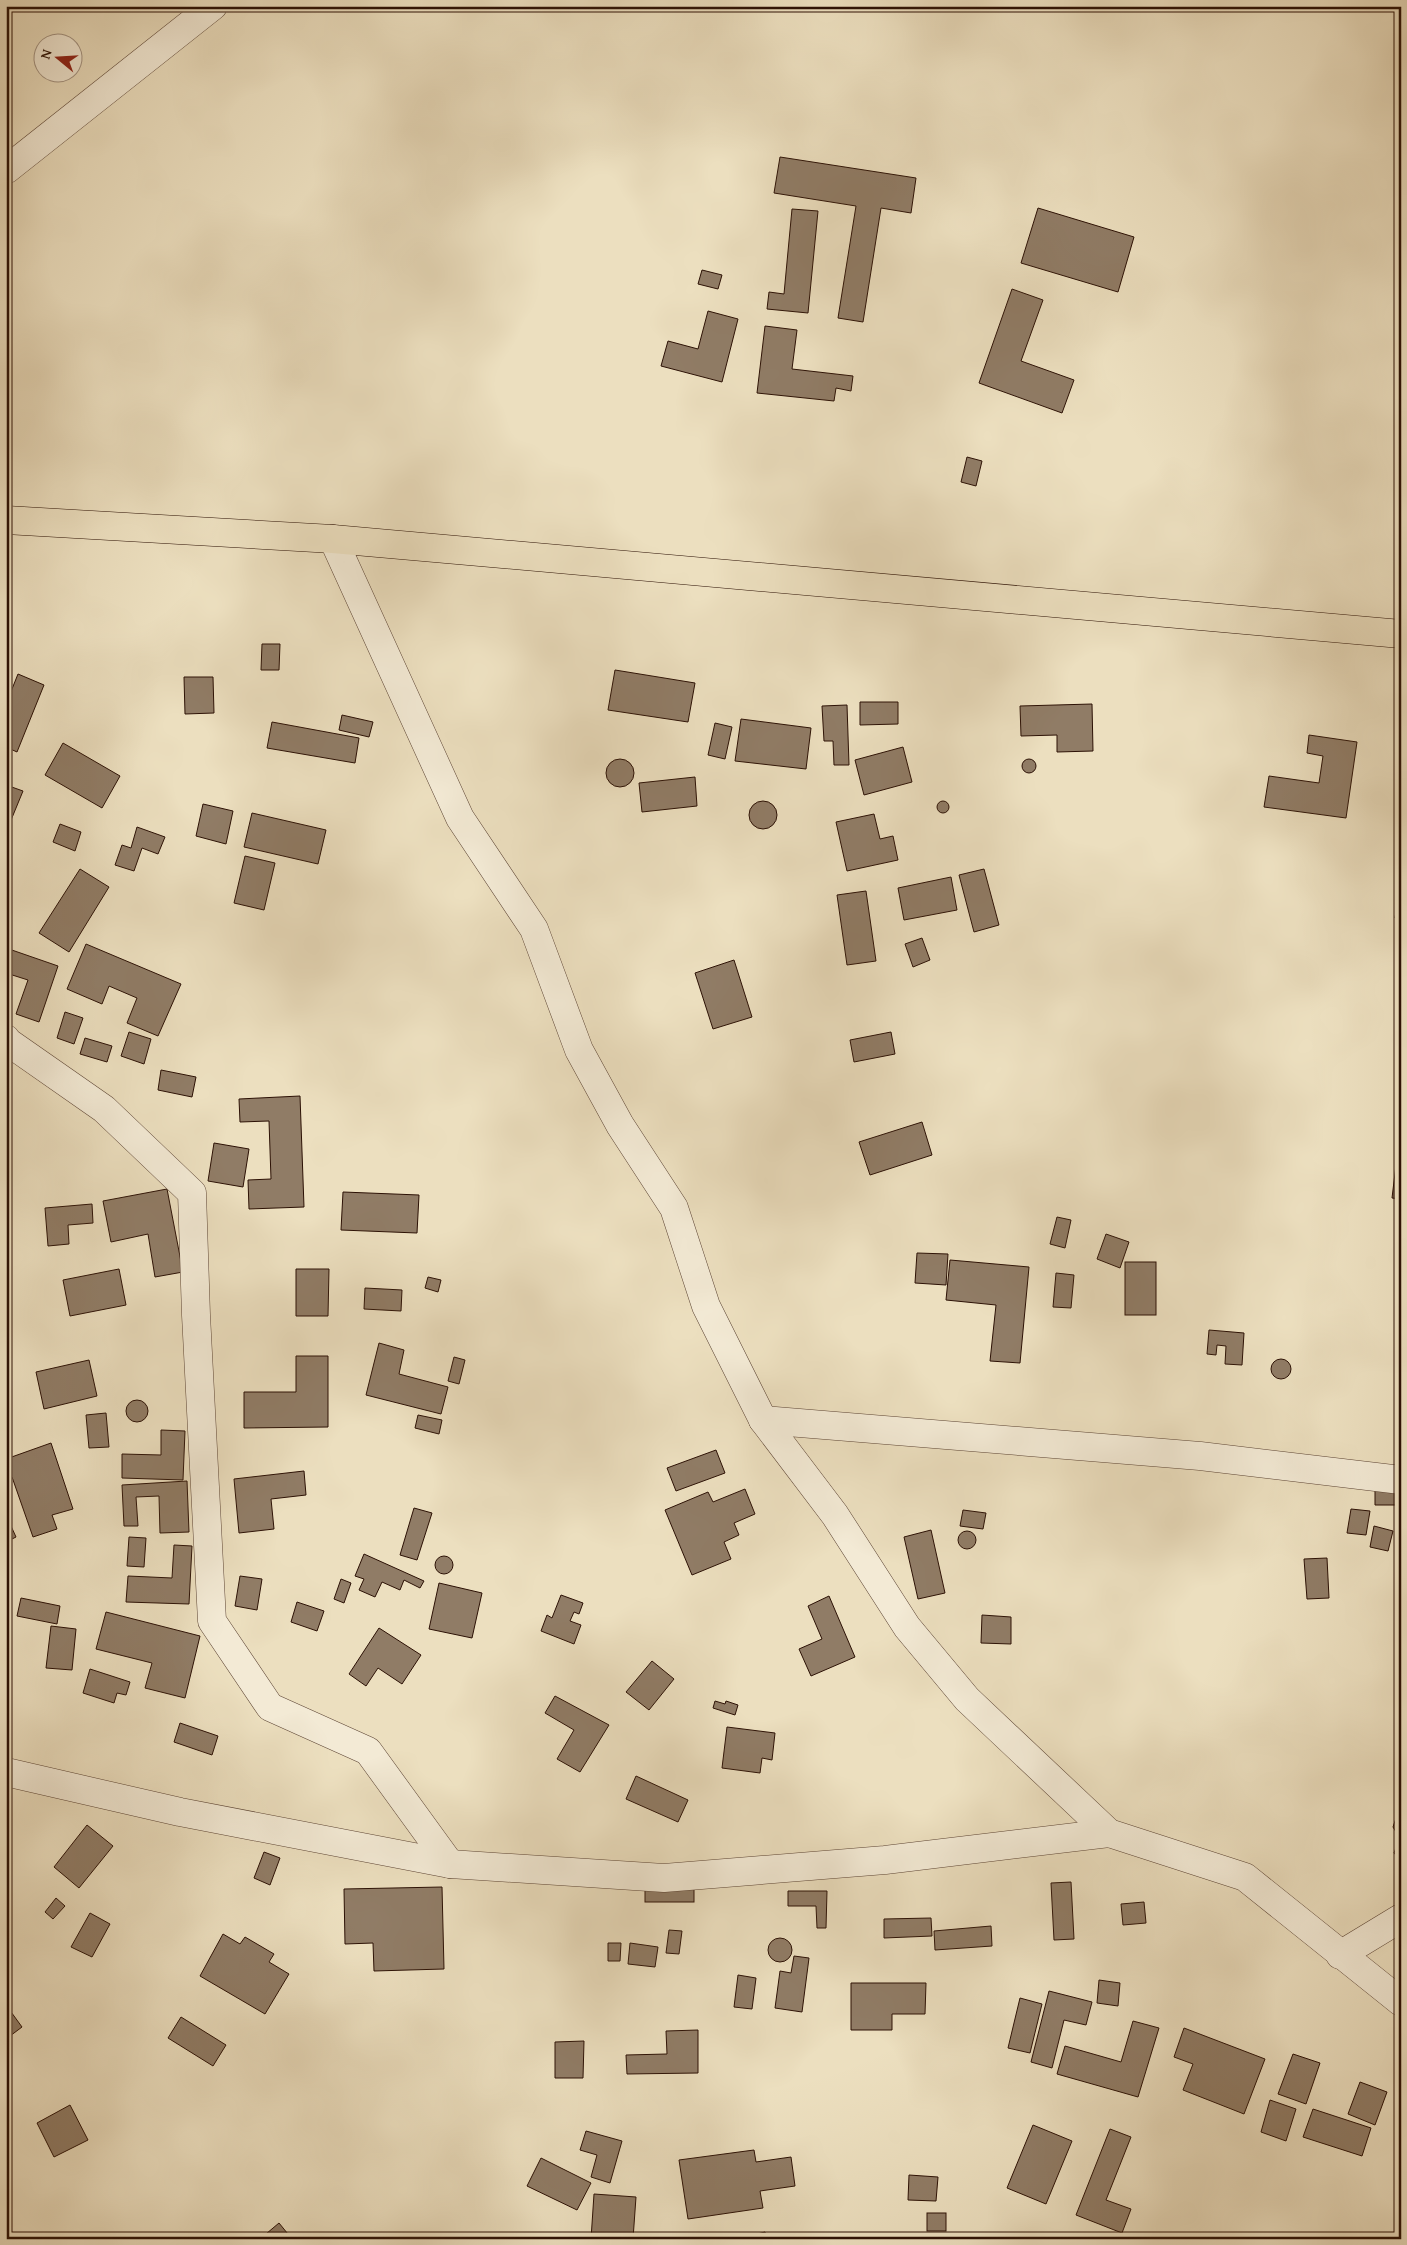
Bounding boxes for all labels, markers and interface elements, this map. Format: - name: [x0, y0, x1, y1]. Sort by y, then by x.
- north arrow: [32, 32, 82, 82]
- text: N: [35, 46, 57, 62]

